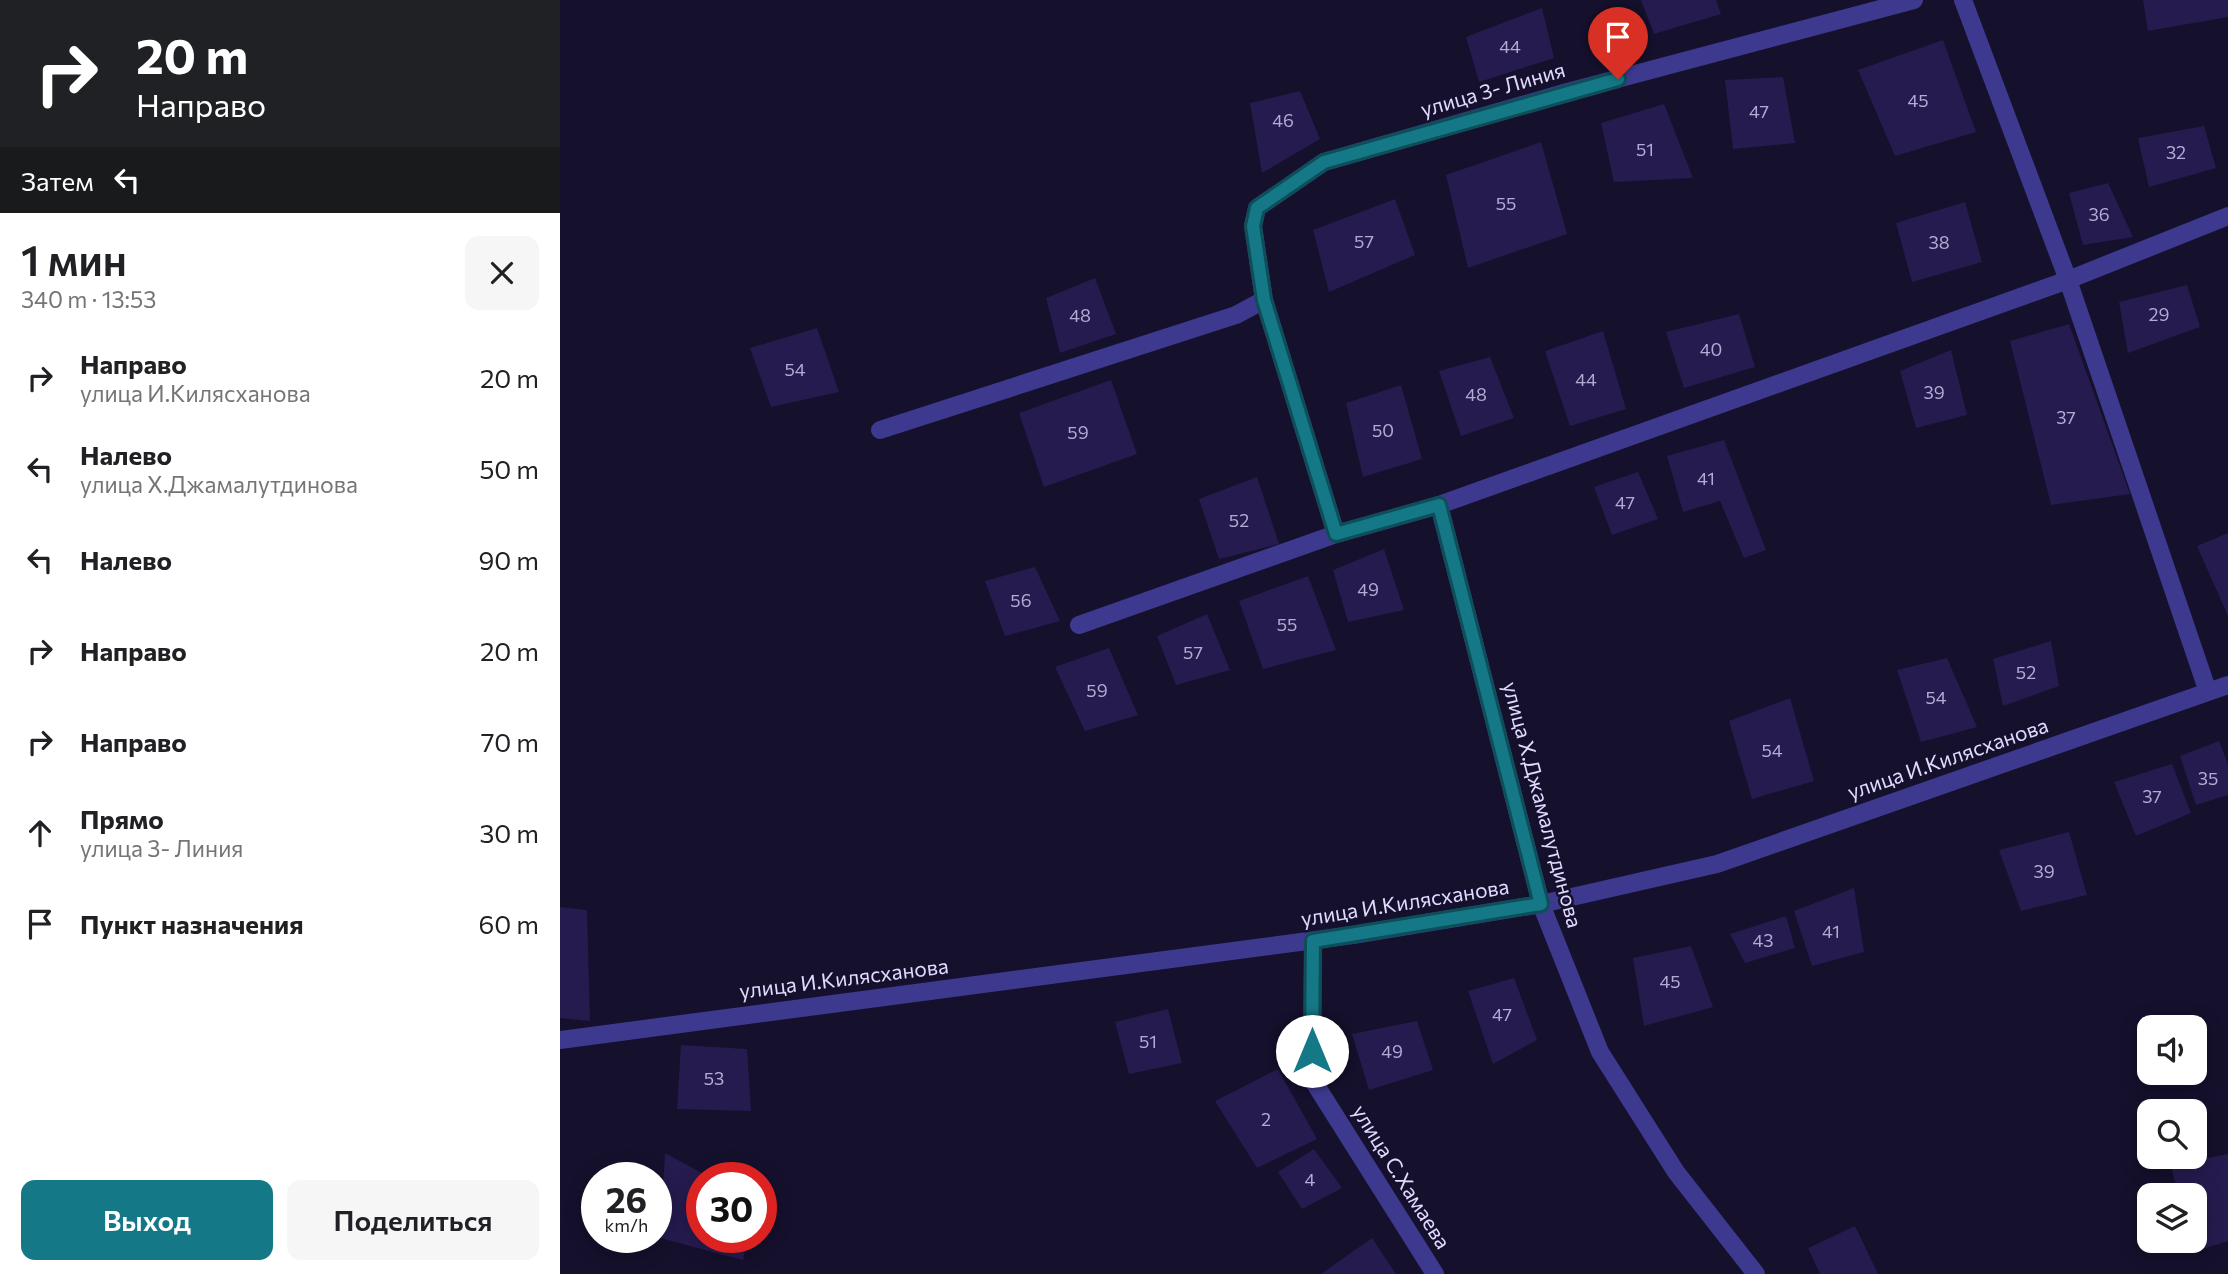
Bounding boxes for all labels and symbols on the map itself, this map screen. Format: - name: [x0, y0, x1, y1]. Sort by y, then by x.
- pin: [1588, 7, 1648, 79]
- house number: 44: [1499, 35, 1521, 57]
- street label: улица 3- Линия: [1417, 56, 1568, 121]
- house number: 45: [1907, 89, 1929, 111]
- house number: 47: [1749, 100, 1769, 122]
- house number: 46: [1272, 109, 1294, 131]
- house number: 51: [1636, 138, 1654, 160]
- house number: 32: [2166, 141, 2186, 163]
- house number: 55: [1496, 192, 1516, 214]
- house number: 36: [2088, 203, 2110, 225]
- house number: 57: [1354, 230, 1374, 252]
- house number: 38: [1928, 231, 1950, 253]
- house number: 29: [2149, 303, 2169, 325]
- house number: 48: [1069, 304, 1091, 326]
- house number: 40: [1700, 338, 1722, 360]
- house number: 54: [784, 358, 806, 380]
- house number: 44: [1575, 368, 1597, 390]
- house number: 39: [1923, 381, 1945, 403]
- house number: 48: [1465, 383, 1487, 405]
- house number: 37: [2056, 406, 2076, 428]
- house number: 50: [1372, 419, 1394, 441]
- house number: 59: [1067, 421, 1089, 443]
- house number: 41: [1697, 467, 1715, 489]
- house number: 47: [1615, 491, 1635, 513]
- house number: 52: [1229, 509, 1249, 531]
- house number: 49: [1357, 578, 1379, 600]
- house number: 56: [1010, 589, 1032, 611]
- house number: 55: [1277, 613, 1297, 635]
- house number: 57: [1183, 641, 1203, 663]
- house number: 52: [2016, 661, 2036, 683]
- house number: 59: [1086, 679, 1108, 701]
- street label: улица Х.Джамалутдинова: [1499, 679, 1588, 930]
- house number: 54: [1925, 686, 1947, 708]
- street label: улица И.Килясханова: [1844, 711, 2051, 804]
- house number: 54: [1761, 739, 1783, 761]
- house number: 35: [2198, 767, 2218, 789]
- house number: 37: [2142, 785, 2162, 807]
- house number: 39: [2033, 860, 2055, 882]
- street label: улица И.Килясханова: [1299, 873, 1511, 930]
- house number: 41: [1822, 920, 1840, 942]
- house number: 43: [1752, 929, 1774, 951]
- street label: улица И.Килясханова: [738, 952, 950, 1003]
- house number: 45: [1659, 970, 1681, 992]
- house number: 47: [1492, 1003, 1512, 1025]
- position arrow: [1275, 1014, 1349, 1088]
- house number: 51: [1139, 1030, 1157, 1052]
- house number: 49: [1381, 1040, 1403, 1062]
- house number: 53: [704, 1067, 724, 1089]
- street label: улица С.Хамаева: [1348, 1100, 1457, 1253]
- house number: 2: [1261, 1108, 1271, 1130]
- speed limit sign: 30: [686, 1162, 777, 1253]
- house number: 4: [1305, 1168, 1316, 1190]

